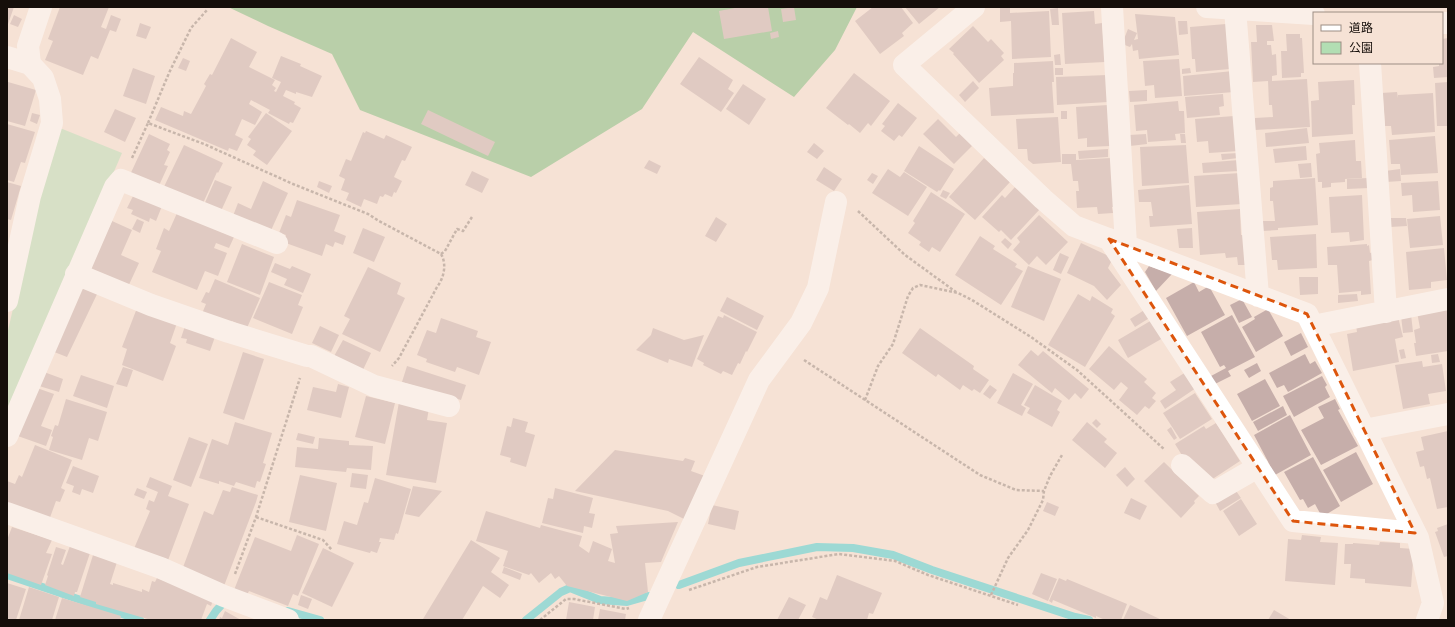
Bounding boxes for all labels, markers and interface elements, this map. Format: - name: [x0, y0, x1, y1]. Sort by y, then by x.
- legend: [1313, 12, 1443, 64]
- text: 道路: [1349, 21, 1373, 35]
- text: 公園: [1349, 41, 1373, 55]

